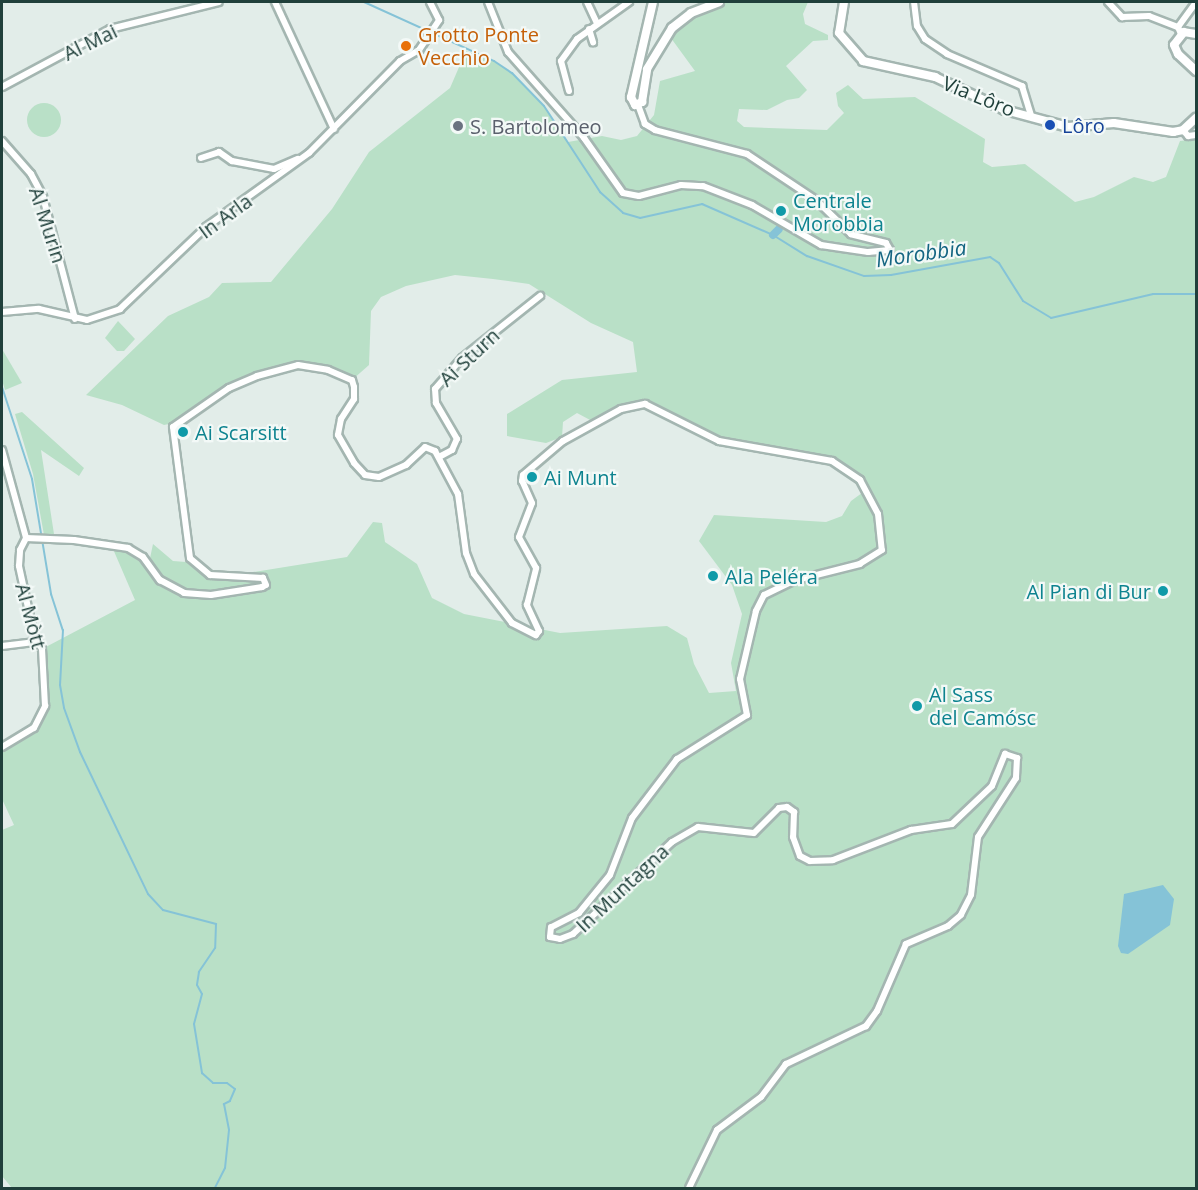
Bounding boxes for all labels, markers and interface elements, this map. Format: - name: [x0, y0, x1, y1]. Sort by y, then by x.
- street label: Al Mai: [59, 19, 121, 65]
- place label: Grotto Ponte Vecchio: [418, 22, 539, 69]
- marker: Grotto Ponte Vecchio: [399, 39, 413, 53]
- street label: Via Lôro: [939, 71, 1019, 121]
- place label: Lôro: [1062, 113, 1105, 137]
- place label: S. Bartolomeo: [470, 114, 602, 138]
- marker: Lôro: [1043, 118, 1057, 132]
- marker: S. Bartolomeo: [451, 119, 465, 133]
- street label: Al Murin: [24, 184, 72, 266]
- place label: Centrale Morobbia: [793, 188, 884, 235]
- street label: In Arla: [194, 189, 256, 243]
- marker: Centrale Morobbia: [774, 204, 788, 218]
- water label: Morobbia: [874, 234, 968, 272]
- street label: Ai Sturn: [434, 323, 504, 391]
- place label: Ai Scarsitt: [195, 420, 287, 444]
- marker: Ai Scarsitt: [176, 425, 190, 439]
- place label: Ai Munt: [544, 465, 617, 489]
- marker: Ai Munt: [525, 470, 539, 484]
- place label: Ala Peléra: [725, 564, 818, 588]
- marker: Ala Peléra: [706, 569, 720, 583]
- place label: Al Pian di Bur: [1027, 579, 1151, 603]
- street label: Al Mòtt: [11, 580, 51, 652]
- marker: Al Pian di Bur: [1156, 584, 1170, 598]
- place label: Al Sass del Camósc: [929, 682, 1036, 729]
- marker: Al Sass del Camósc: [910, 699, 924, 713]
- street label: In Muntagna: [571, 839, 673, 937]

